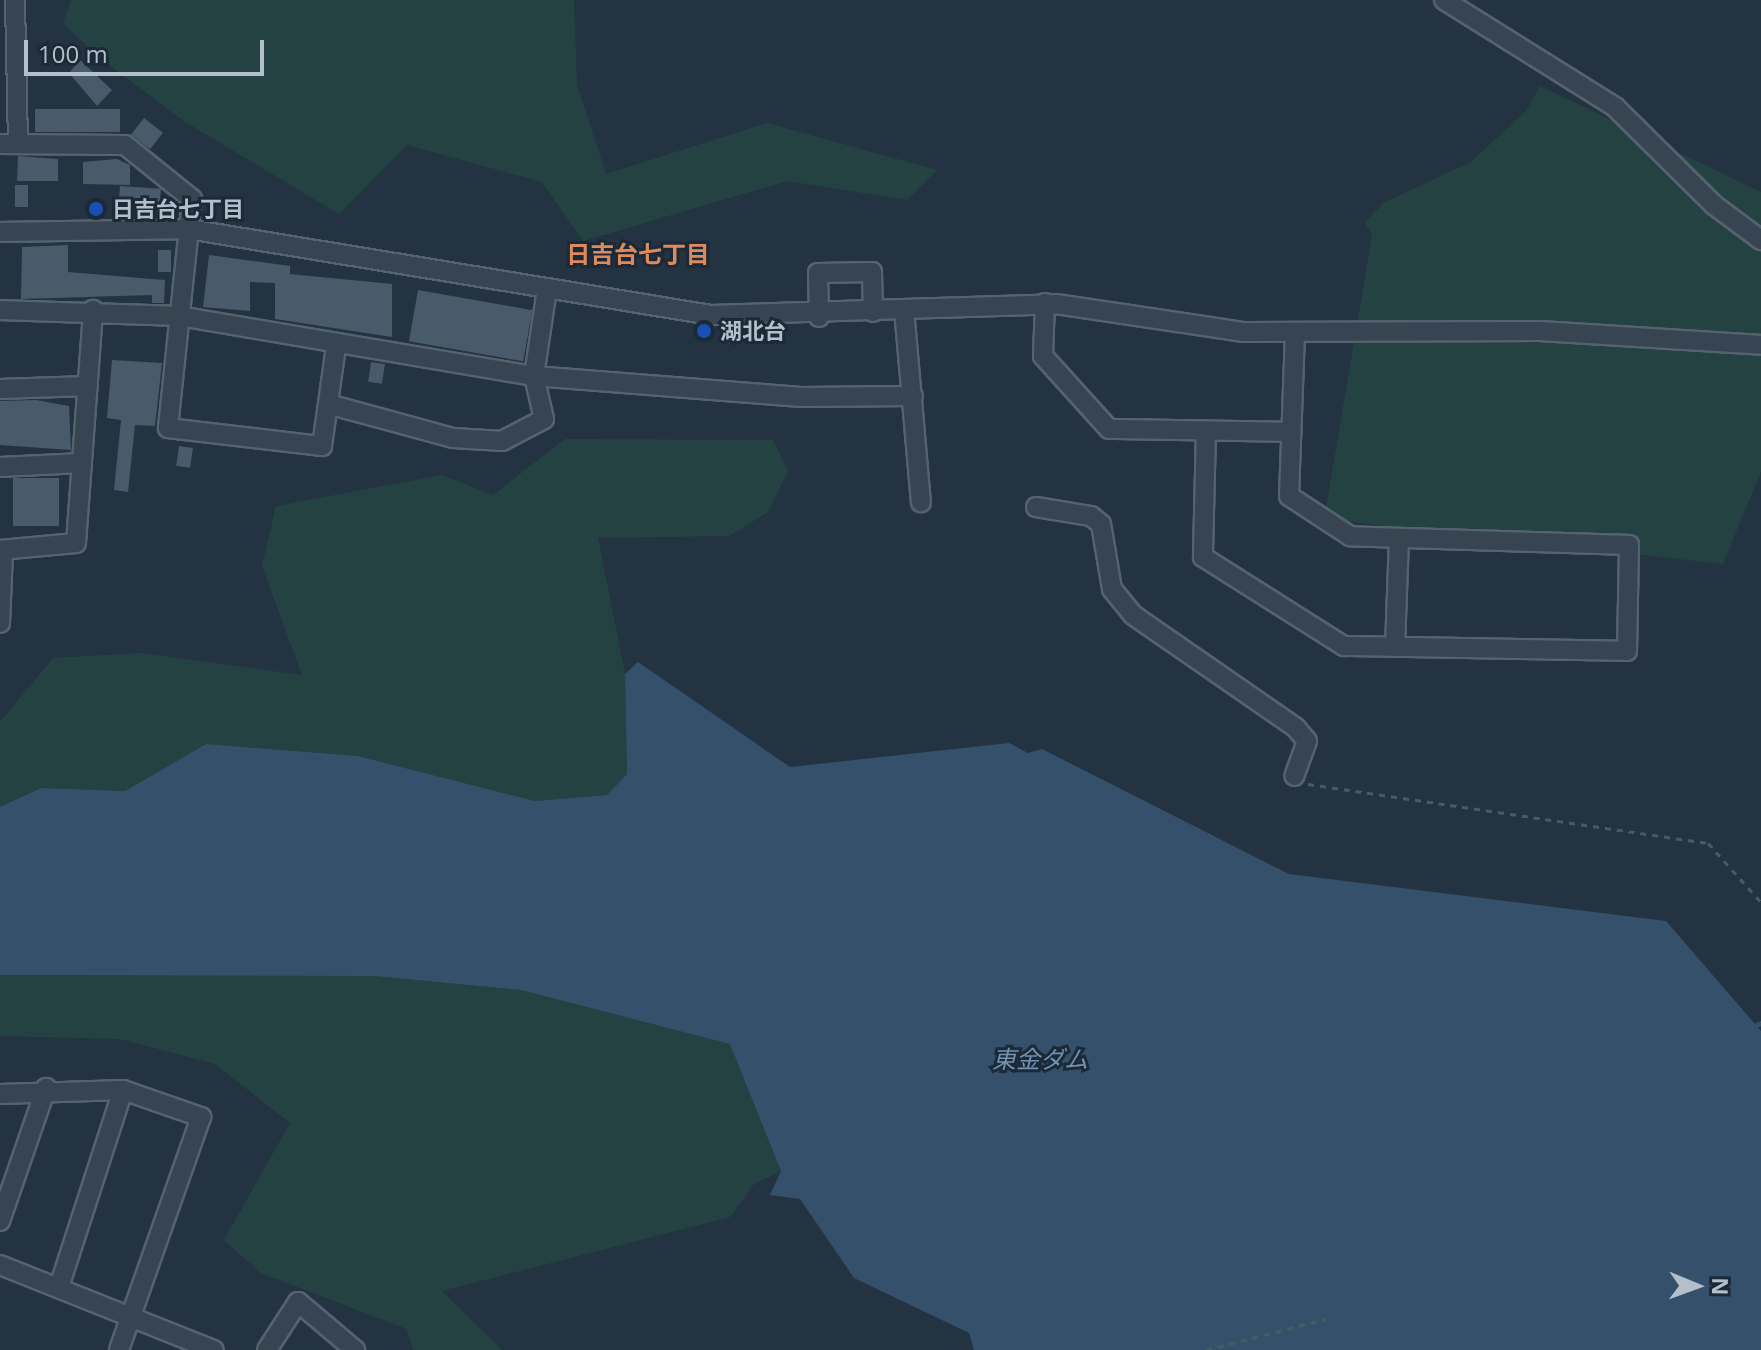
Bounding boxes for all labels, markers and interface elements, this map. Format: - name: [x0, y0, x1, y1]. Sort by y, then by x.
- scale bar: [28, 24, 268, 74]
- text: 100 m: [38, 37, 108, 70]
- place label: 日吉台七丁目: [112, 196, 244, 222]
- marker: 日吉台七丁目: [87, 200, 105, 218]
- district label: 日吉台七丁目: [566, 240, 710, 268]
- place label: 湖北台: [720, 318, 786, 344]
- marker: 湖北台: [695, 322, 713, 340]
- water label: 東金ダム: [992, 1045, 1088, 1073]
- north arrow: [1657, 1246, 1737, 1326]
- text: N: [1706, 1277, 1736, 1296]

